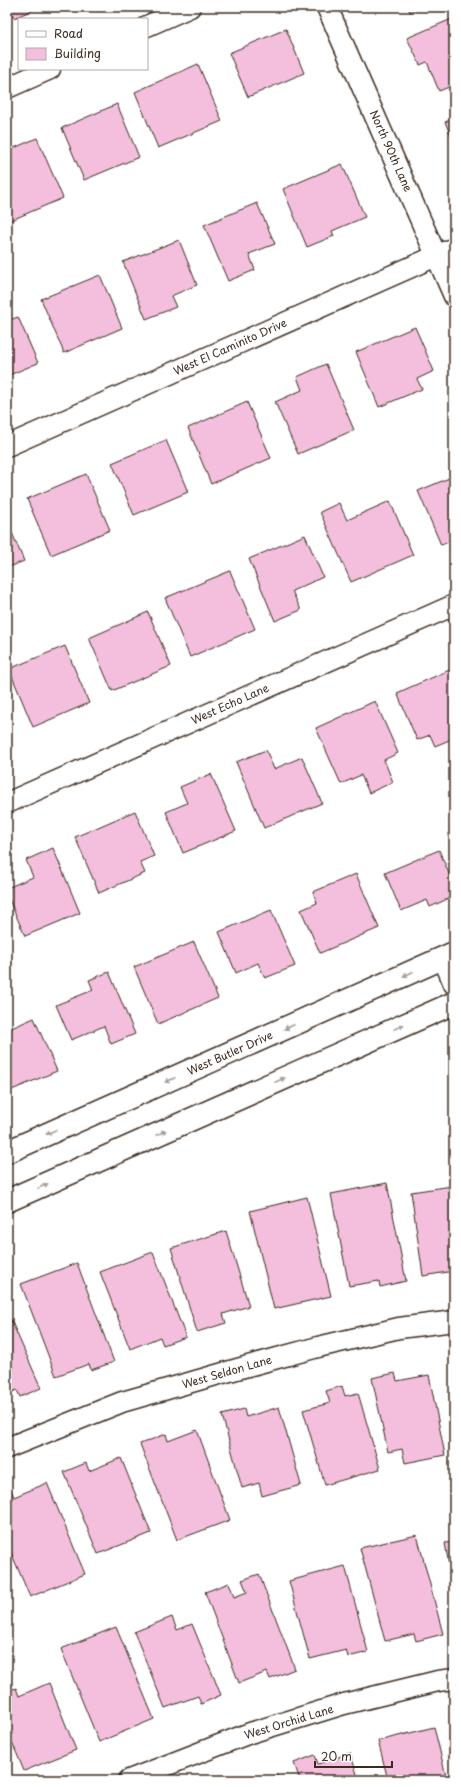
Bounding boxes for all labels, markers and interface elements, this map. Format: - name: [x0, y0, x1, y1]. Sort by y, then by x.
- legend: [18, 18, 148, 70]
- text: Road: [54, 24, 83, 42]
- text: Building: [54, 44, 101, 62]
- street label: North 90th Lane: [366, 107, 417, 194]
- street label: West El Caminito Drive: [170, 314, 289, 379]
- street label: West Echo Lane: [188, 679, 271, 728]
- one-way arrow: [402, 971, 413, 977]
- one-way arrow: [282, 1024, 294, 1030]
- one-way arrow: [393, 1024, 405, 1030]
- street label: West Butler Drive: [184, 1026, 275, 1079]
- one-way arrow: [164, 1076, 176, 1083]
- one-way arrow: [275, 1077, 286, 1083]
- one-way arrow: [45, 1130, 57, 1136]
- one-way arrow: [156, 1130, 167, 1136]
- one-way arrow: [37, 1182, 49, 1188]
- street label: West Seldon Lane: [180, 1351, 274, 1393]
- street label: West Orchid Lane: [242, 1700, 336, 1743]
- scale bar: [315, 1743, 392, 1769]
- text: 20 m: [321, 1747, 352, 1765]

